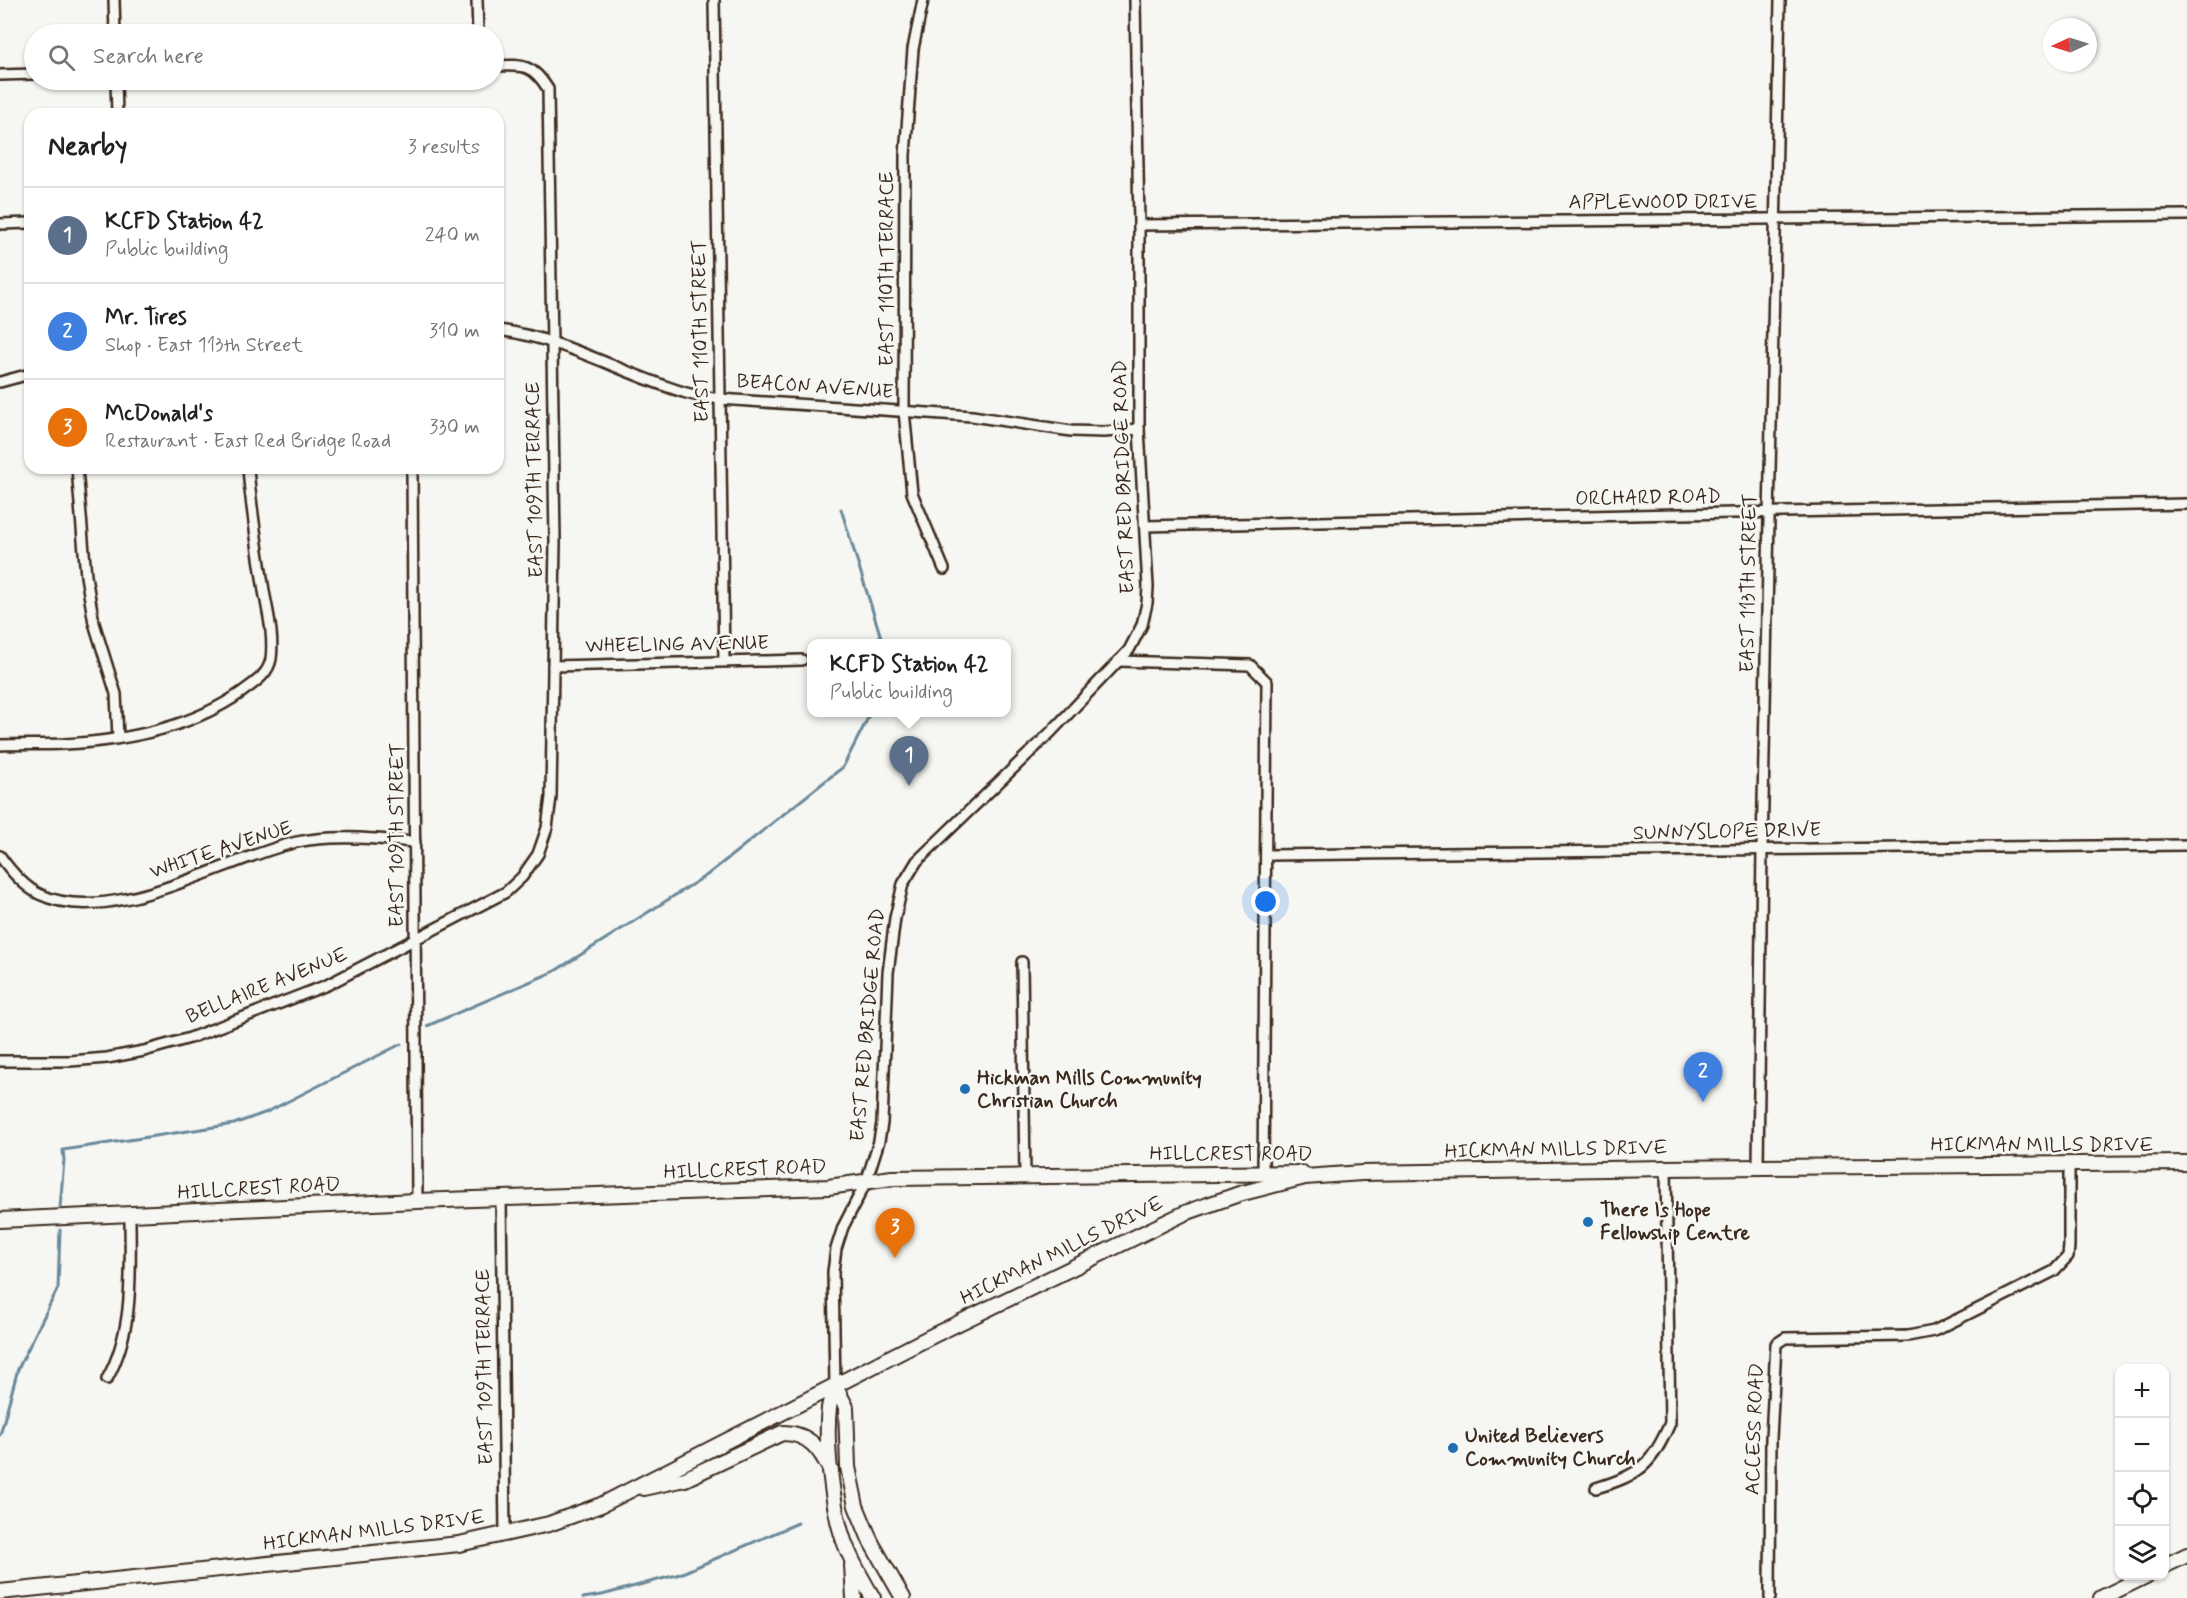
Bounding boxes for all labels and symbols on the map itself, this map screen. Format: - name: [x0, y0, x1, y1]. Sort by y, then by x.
- north arrow: [2043, 18, 2097, 72]
- street label: EAST 110TH TERRACE: [874, 171, 901, 367]
- street label: APPLEWOOD DRIVE: [1568, 189, 1758, 216]
- street label: EAST 110TH STREET: [686, 239, 716, 423]
- street label: EAST RED BRIDGE ROAD: [1106, 360, 1142, 594]
- street label: BEACON AVENUE: [736, 368, 894, 406]
- street label: EAST 109TH TERRACE: [520, 382, 550, 578]
- street label: ORCHARD ROAD: [1575, 483, 1721, 513]
- street label: EAST 113TH STREET: [1734, 493, 1764, 673]
- street label: WHEELING AVENUE: [585, 630, 769, 660]
- pin: 1: [890, 736, 928, 786]
- street label: EAST 109TH STREET: [384, 743, 411, 927]
- street label: WHITE AVENUE: [146, 814, 296, 886]
- street label: SUNNYSLOPE DRIVE: [1633, 817, 1821, 847]
- your location: [1251, 887, 1280, 916]
- street label: EAST RED BRIDGE ROAD: [844, 907, 892, 1143]
- street label: BELLAIRE AVENUE: [182, 941, 352, 1031]
- pin: 2: [1684, 1052, 1722, 1102]
- place label: Hickman Mills Community Christian Church: [977, 1065, 1202, 1115]
- marker: Hickman Mills Community Christian Church: [958, 1082, 972, 1096]
- street label: HICKMAN MILLS DRIVE: [1931, 1132, 2153, 1159]
- street label: HICKMAN MILLS DRIVE: [1444, 1135, 1668, 1165]
- street label: HILLCREST ROAD: [1149, 1141, 1313, 1168]
- street label: HILLCREST ROAD: [663, 1154, 827, 1186]
- street label: HILLCREST ROAD: [177, 1171, 341, 1207]
- street label: HICKMAN MILLS DRIVE: [956, 1190, 1168, 1312]
- place label: There Is Hope Fellowship Centre: [1600, 1197, 1750, 1247]
- pin: 3: [876, 1208, 914, 1258]
- marker: There Is Hope Fellowship Centre: [1581, 1215, 1595, 1229]
- street label: EAST 109TH TERRACE: [470, 1269, 500, 1465]
- street label: ACCESS ROAD: [1739, 1362, 1771, 1496]
- place label: United Believers Community Church: [1465, 1423, 1636, 1473]
- marker: United Believers Community Church: [1446, 1441, 1460, 1455]
- street label: HICKMAN MILLS DRIVE: [262, 1504, 486, 1558]

